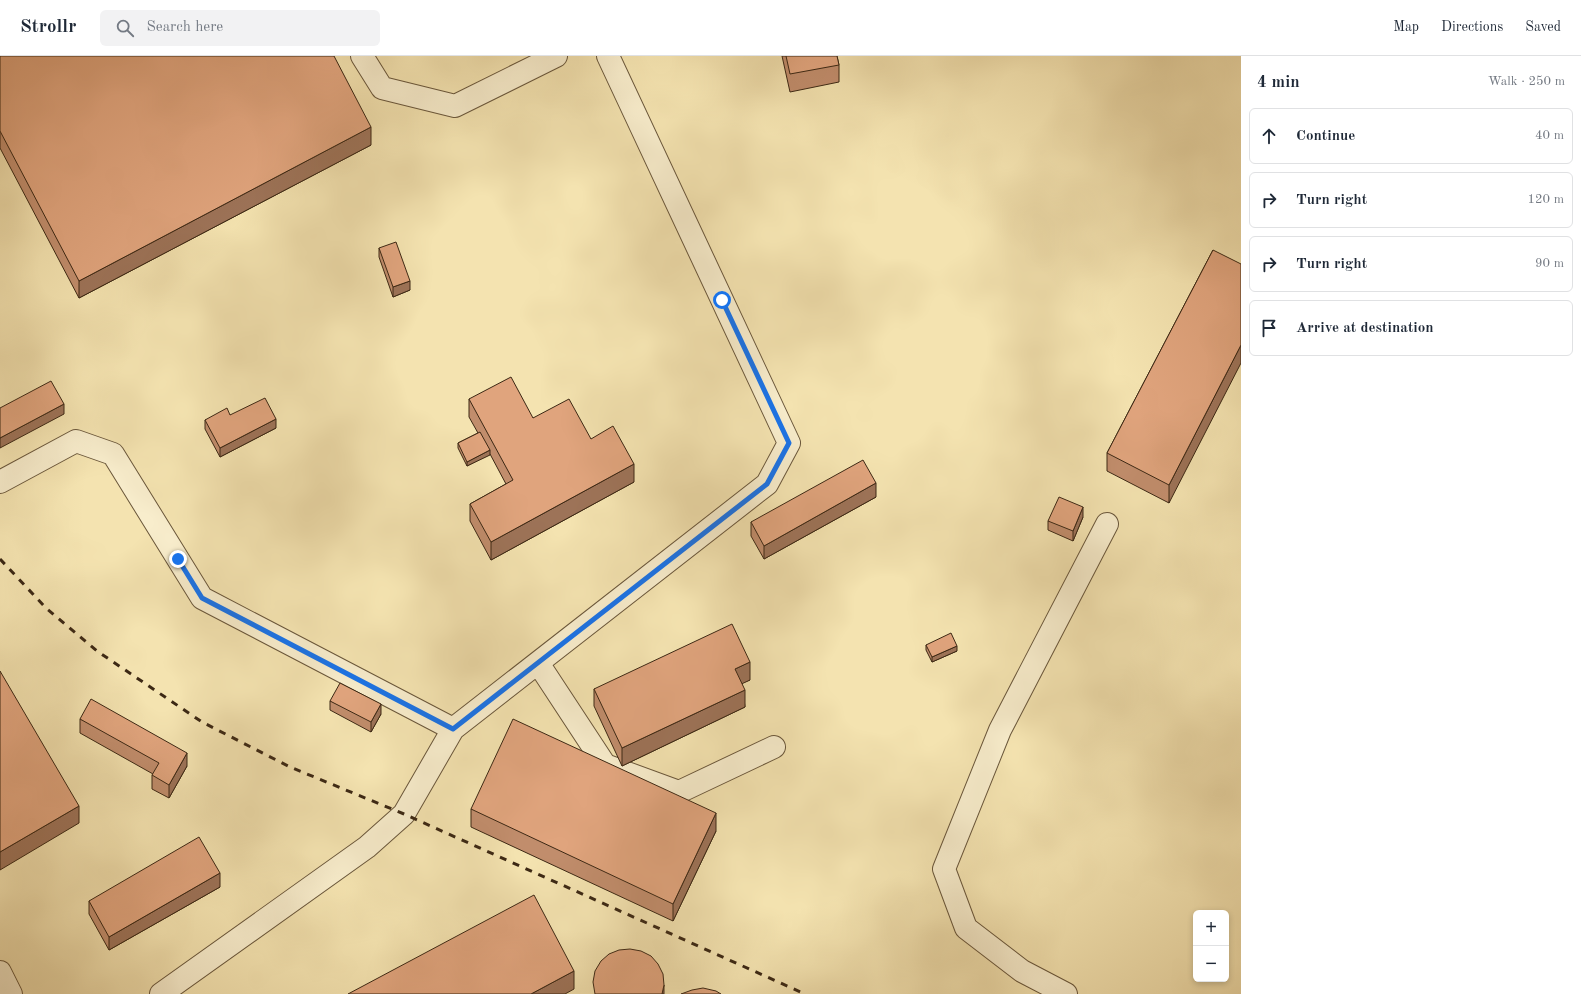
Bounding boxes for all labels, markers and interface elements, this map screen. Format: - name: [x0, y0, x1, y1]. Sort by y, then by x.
- search box: [100, 10, 380, 46]
- icon: search: [114, 17, 136, 39]
- text: Strollr: [20, 18, 76, 37]
- text: Search here: [146, 20, 223, 35]
- text: Map: [1393, 20, 1419, 34]
- text: Directions: [1441, 20, 1503, 34]
- text: Saved: [1525, 20, 1561, 34]
- text: 4 min: [1257, 74, 1300, 91]
- text: Walk · 250 m: [1488, 75, 1565, 88]
- icon: ahead: [1258, 125, 1280, 147]
- text: Continue: [1296, 129, 1355, 144]
- text: 40 m: [1535, 129, 1564, 142]
- icon: right: [1258, 189, 1280, 211]
- text: Turn right: [1296, 193, 1367, 208]
- text: 120 m: [1527, 193, 1564, 206]
- icon: right: [1258, 253, 1280, 275]
- text: Turn right: [1296, 257, 1367, 272]
- text: 90 m: [1535, 257, 1564, 270]
- route start: [713, 291, 731, 309]
- icon: arrive: [1258, 317, 1280, 339]
- text: Arrive at destination: [1296, 321, 1434, 336]
- route end: [169, 550, 187, 568]
- map controls: [1193, 910, 1229, 982]
- button: +: [1193, 910, 1229, 946]
- button: −: [1193, 946, 1229, 982]

